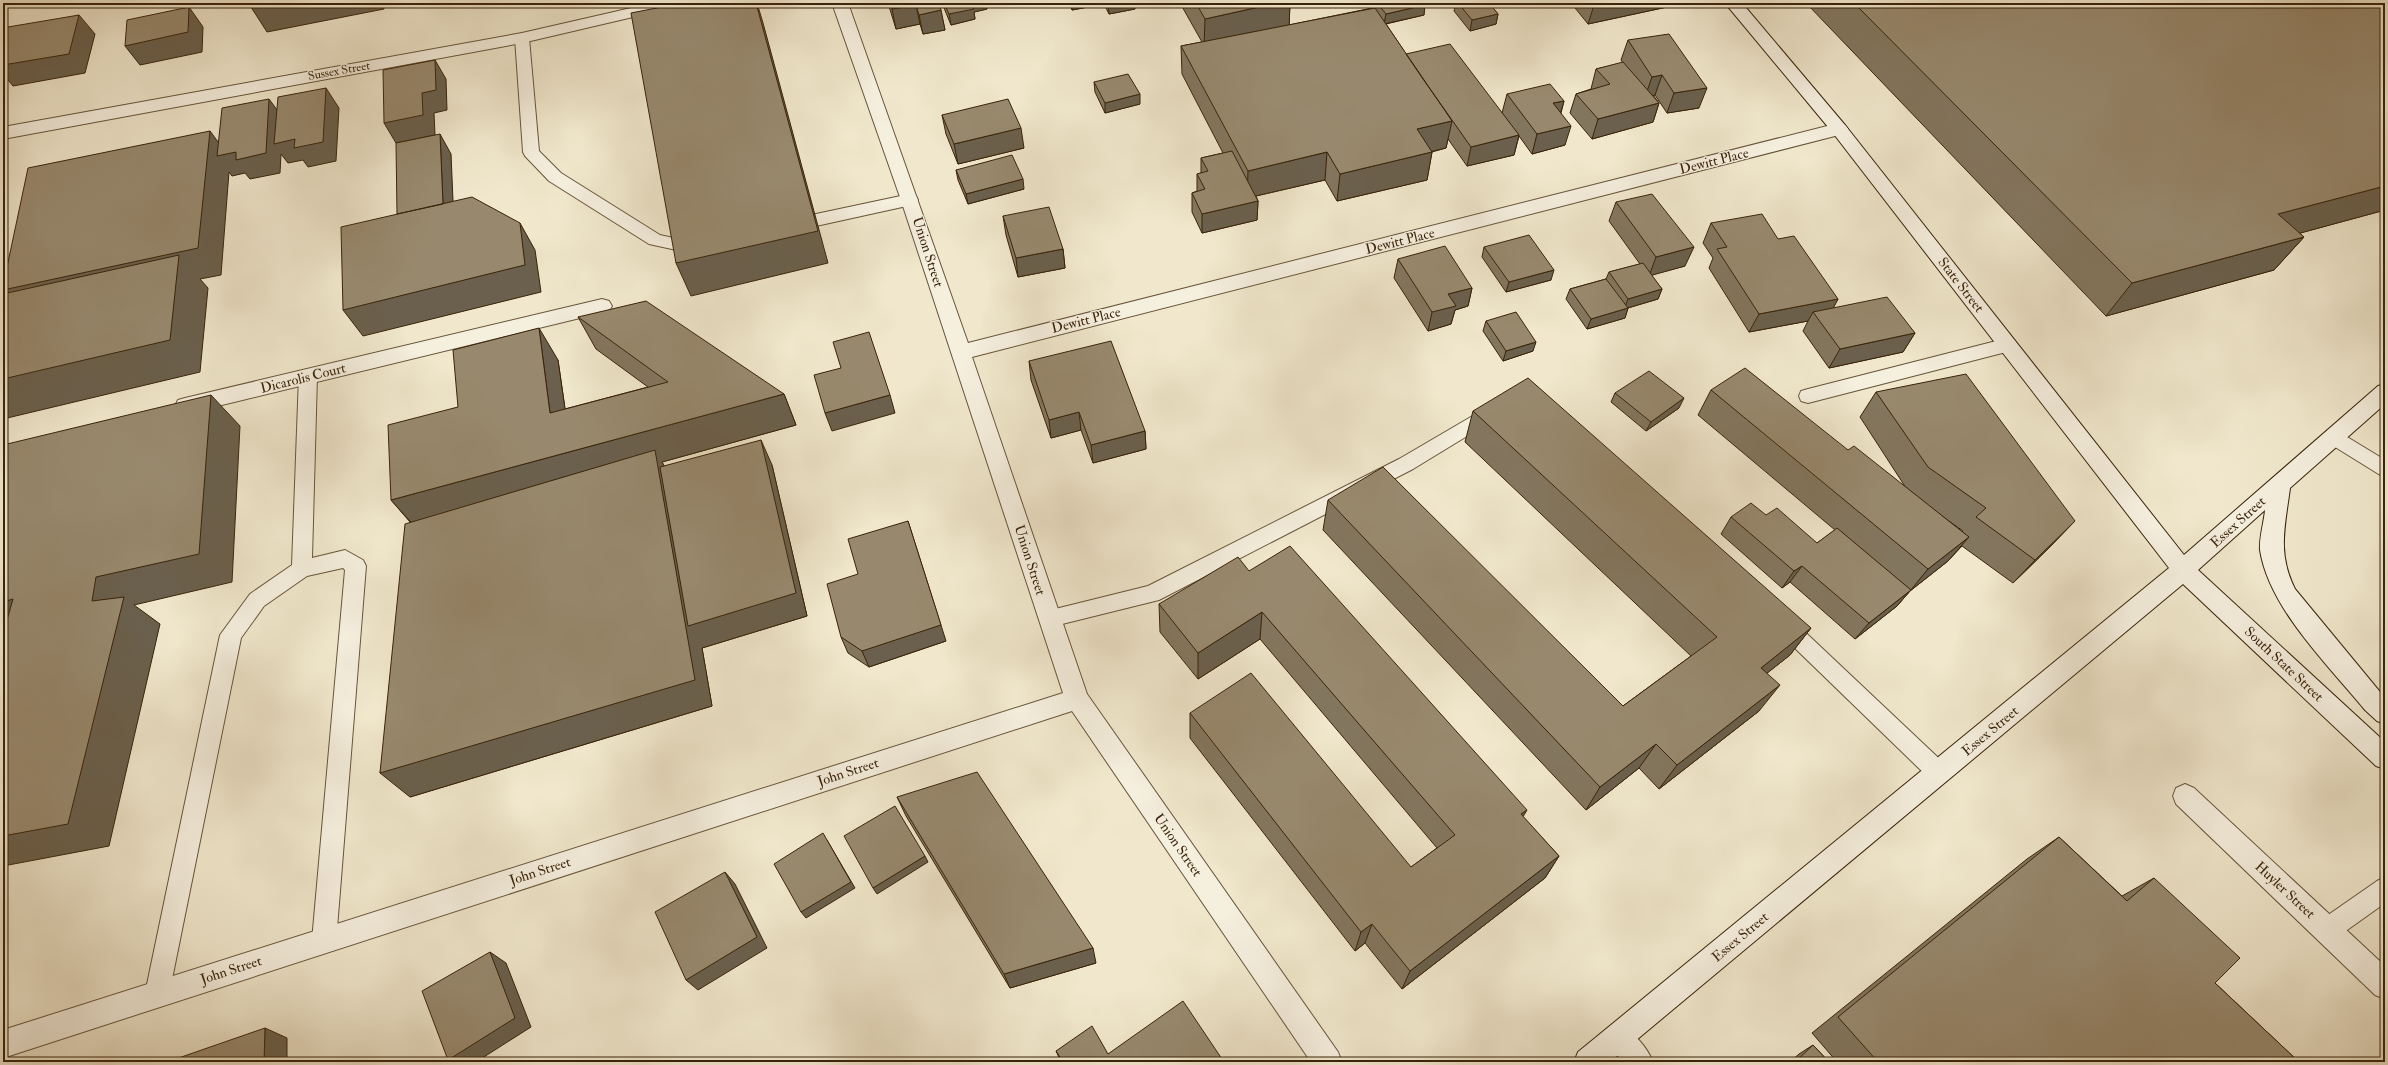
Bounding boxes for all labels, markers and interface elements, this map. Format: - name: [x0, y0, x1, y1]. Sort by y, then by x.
- street label: Sussex Street: [307, 58, 371, 84]
- street label: Dewitt Place: [1678, 144, 1750, 178]
- street label: Union Street: [909, 215, 947, 290]
- street label: Dewitt Place: [1364, 224, 1436, 258]
- street label: State Street: [1934, 254, 1988, 316]
- street label: Dewitt Place: [1050, 303, 1122, 337]
- street label: Dicarolis Court: [259, 359, 348, 397]
- street label: Essex Street: [2207, 492, 2269, 551]
- street label: Union Street: [1011, 523, 1049, 598]
- street label: South State Street: [2241, 623, 2327, 705]
- street label: Essex Street: [1958, 702, 2022, 760]
- street label: John Street: [814, 754, 881, 790]
- street label: Union Street: [1150, 810, 1206, 880]
- street label: John Street: [506, 853, 573, 889]
- street label: Huyler Street: [2251, 858, 2319, 923]
- street label: Essex Street: [1708, 908, 1772, 966]
- street label: John Street: [197, 952, 264, 988]

